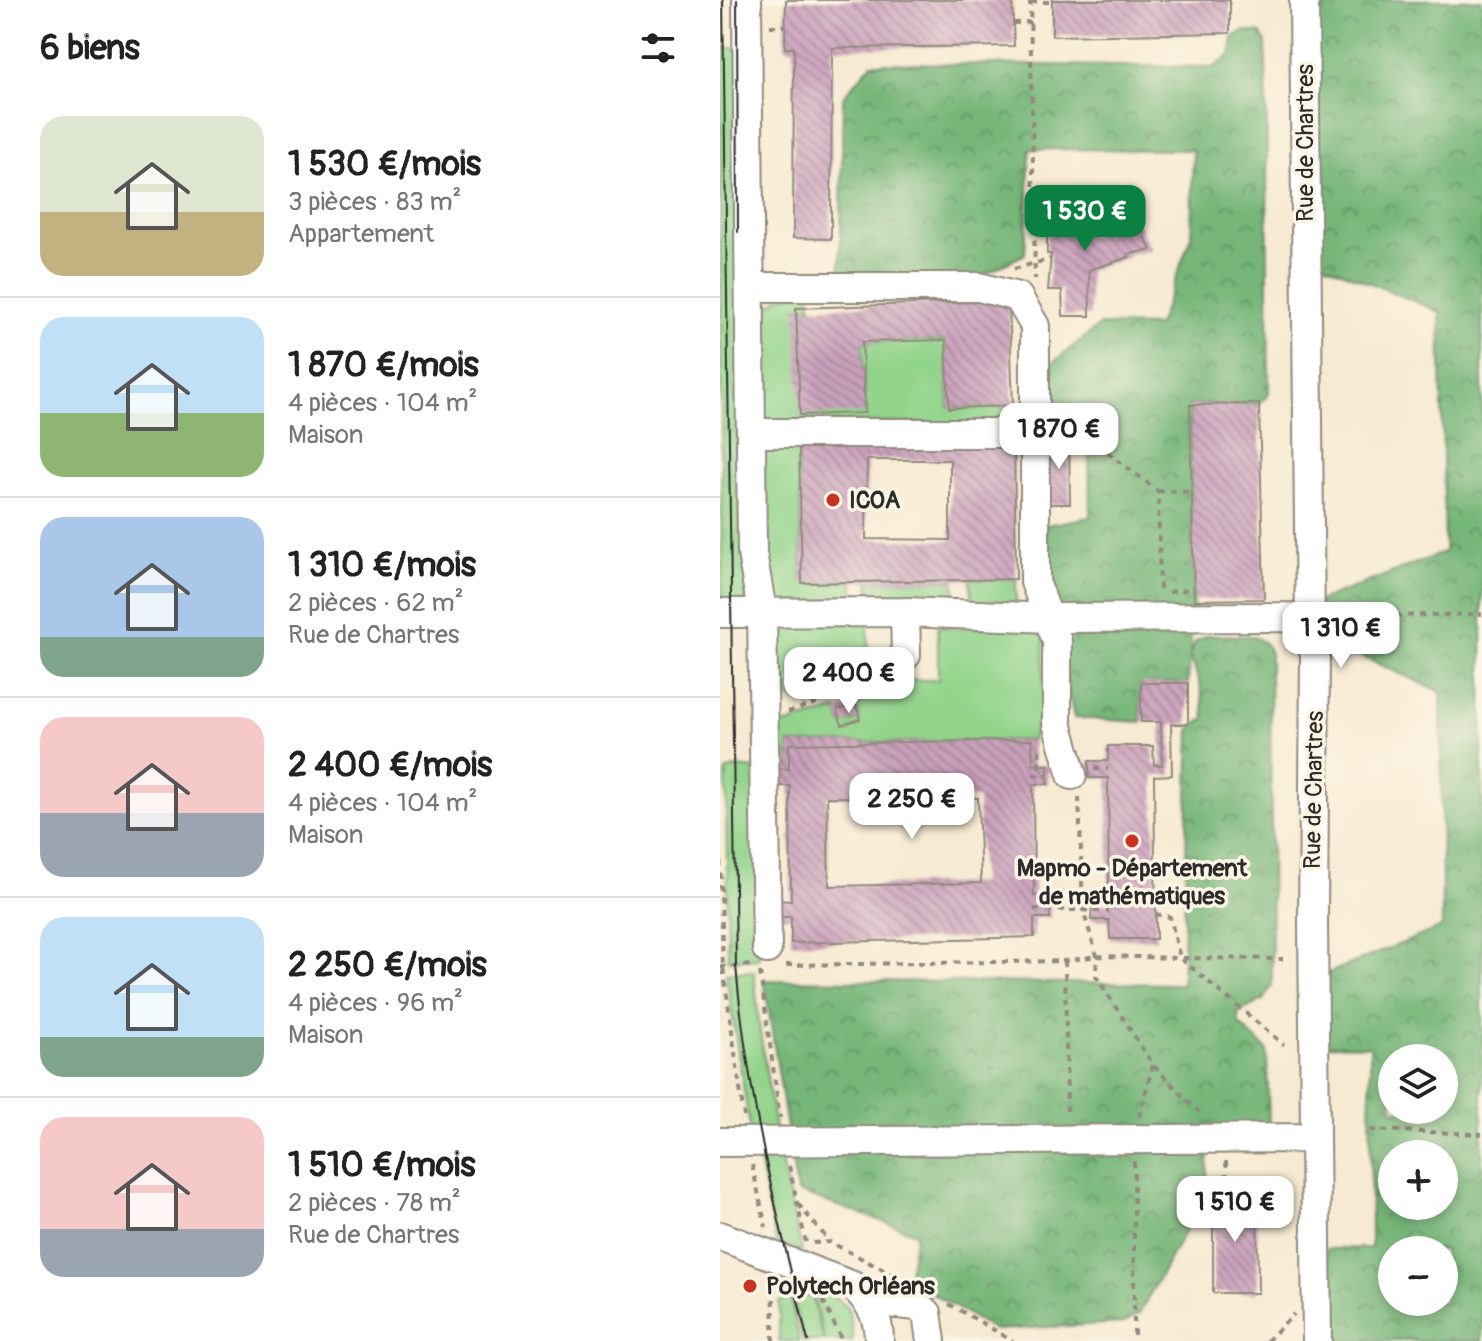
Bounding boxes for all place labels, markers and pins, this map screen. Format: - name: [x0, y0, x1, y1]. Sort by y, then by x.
- pin: 1 530 €: [1011, 185, 1159, 253]
- pin: 1 870 €: [985, 403, 1133, 471]
- place label: ICOA: [849, 486, 901, 515]
- marker: ICOA: [824, 491, 842, 509]
- pin: 1 310 €: [1267, 602, 1415, 670]
- pin: 2 400 €: [775, 647, 923, 715]
- pin: 2 250 €: [838, 773, 986, 841]
- marker: Mapmo - Département de mathématiques: [1123, 832, 1141, 850]
- place label: Mapmo - Département de mathématiques: [1017, 854, 1249, 911]
- pin: 1 510 €: [1161, 1176, 1309, 1244]
- place label: Polytech Orléans: [766, 1272, 935, 1301]
- marker: Polytech Orléans: [741, 1277, 759, 1295]

